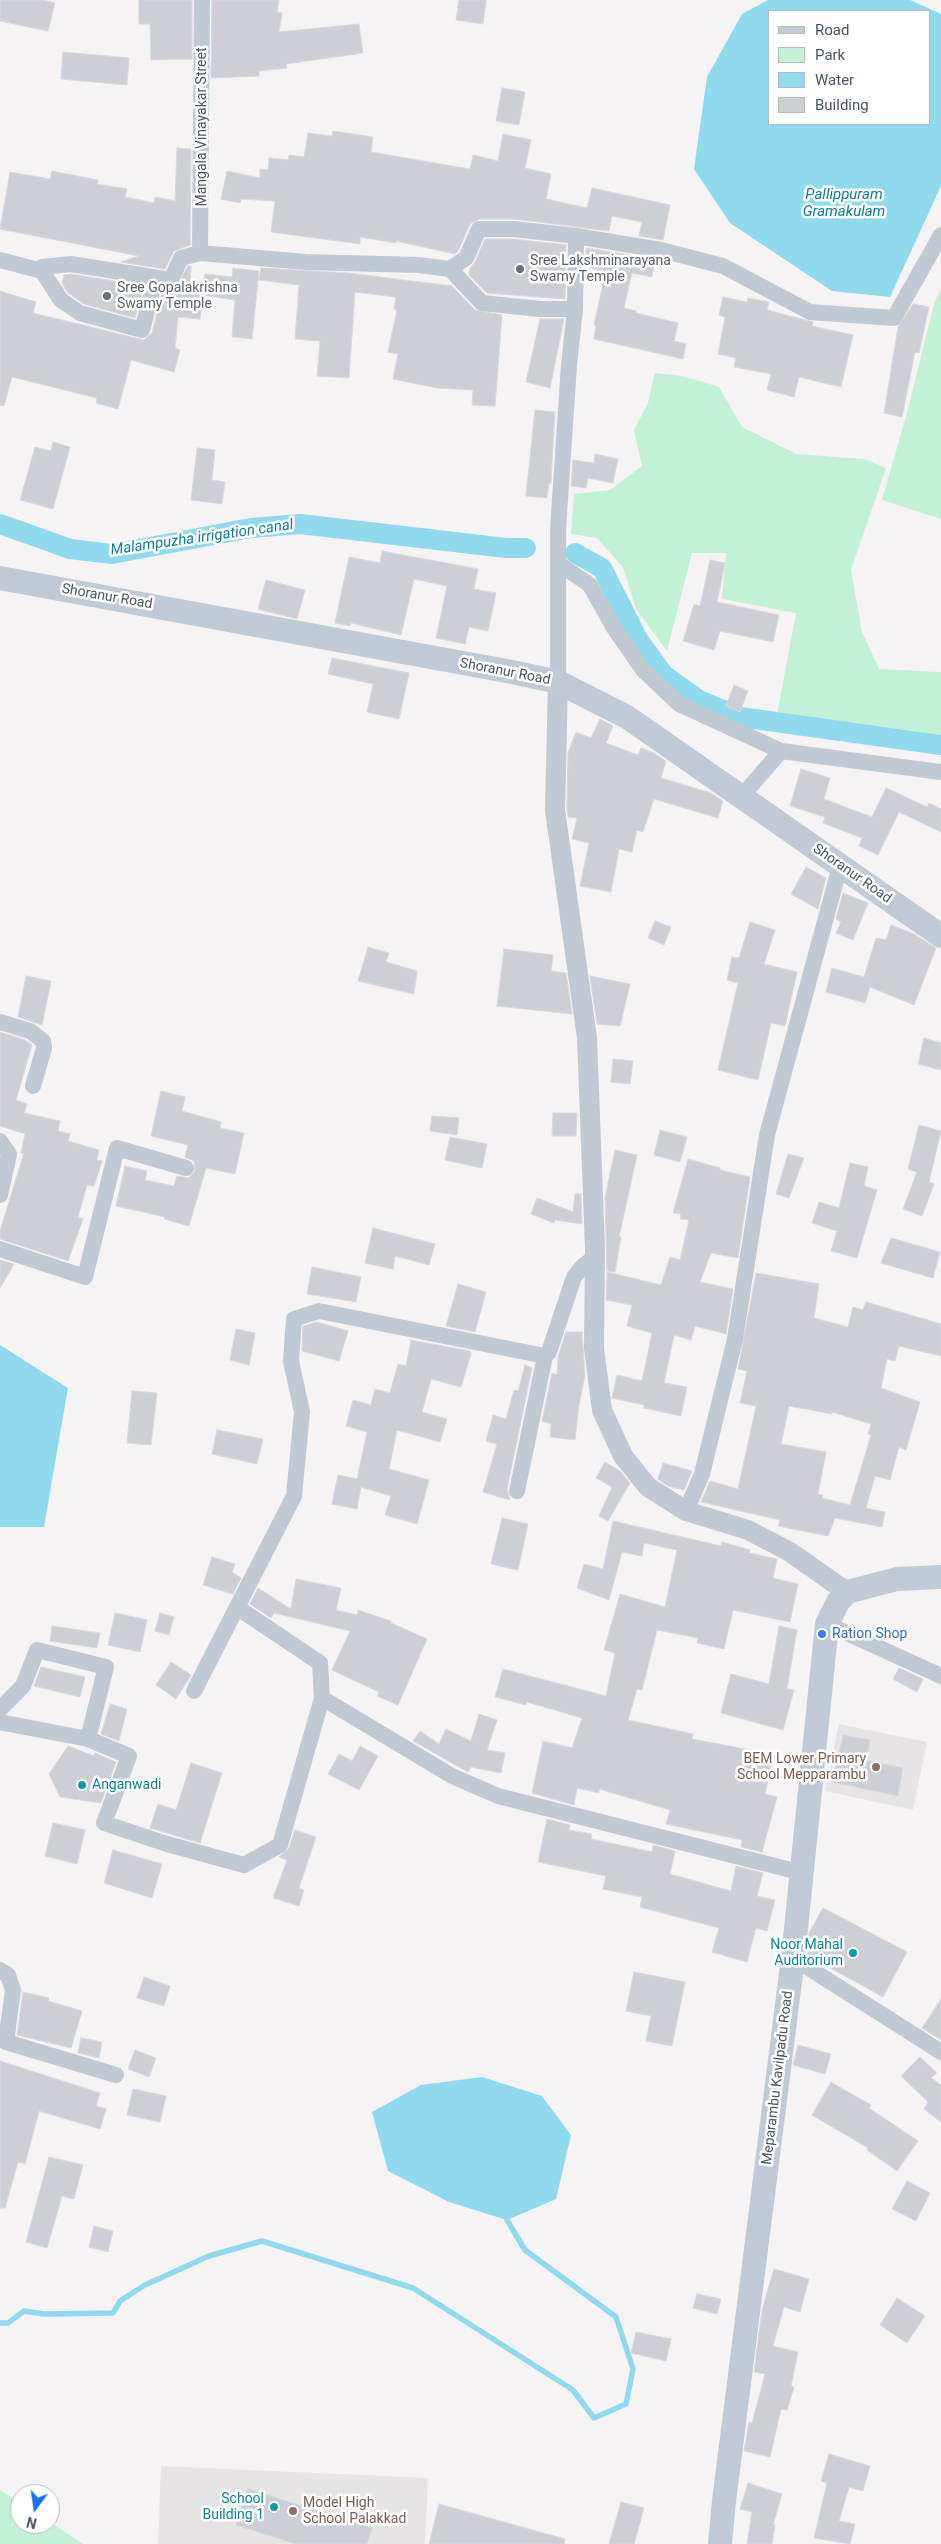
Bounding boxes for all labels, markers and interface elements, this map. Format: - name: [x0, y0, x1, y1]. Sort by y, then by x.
- legend: [768, 10, 931, 125]
- text: Road: [815, 21, 849, 39]
- text: Park: [815, 46, 845, 64]
- street label: Mangala Vinayakar Street: [194, 47, 210, 207]
- text: Water: [815, 71, 854, 89]
- text: Building: [815, 96, 869, 114]
- water label: Pallippuram Gramakulam: [803, 186, 885, 221]
- place label: Sree Lakshminarayana Swamy Temple: [530, 253, 671, 286]
- marker: Sree Lakshminarayana Swamy Temple: [514, 263, 526, 275]
- place label: Sree Gopalakrishna Swamy Temple: [117, 280, 238, 312]
- marker: Sree Gopalakrishna Swamy Temple: [101, 290, 113, 302]
- water label: Malampuzha irrigation canal: [110, 516, 294, 560]
- street label: Shoranur Road: [60, 581, 154, 613]
- street label: Shoranur Road: [458, 655, 552, 689]
- street label: Shoranur Road: [810, 841, 894, 907]
- place label: Ration Shop: [832, 1626, 907, 1642]
- marker: Ration Shop: [816, 1628, 828, 1640]
- place label: BEM Lower Primary School Mepparambu: [737, 1751, 866, 1784]
- marker: BEM Lower Primary School Mepparambu: [870, 1761, 882, 1773]
- place label: Anganwadi: [92, 1777, 162, 1793]
- marker: Anganwadi: [76, 1779, 88, 1791]
- place label: Noor Mahal Auditorium: [770, 1937, 843, 1970]
- marker: Noor Mahal Auditorium: [847, 1947, 859, 1959]
- street label: Meparambu Kavilpadu Road: [759, 1990, 797, 2166]
- north arrow: [10, 2484, 60, 2534]
- place label: School Building 1: [203, 2491, 264, 2524]
- place label: Model High School Palakkad: [303, 2495, 406, 2528]
- marker: School Building 1: [268, 2501, 280, 2513]
- marker: Model High School Palakkad: [287, 2505, 299, 2517]
- text: N: [25, 2514, 38, 2532]

